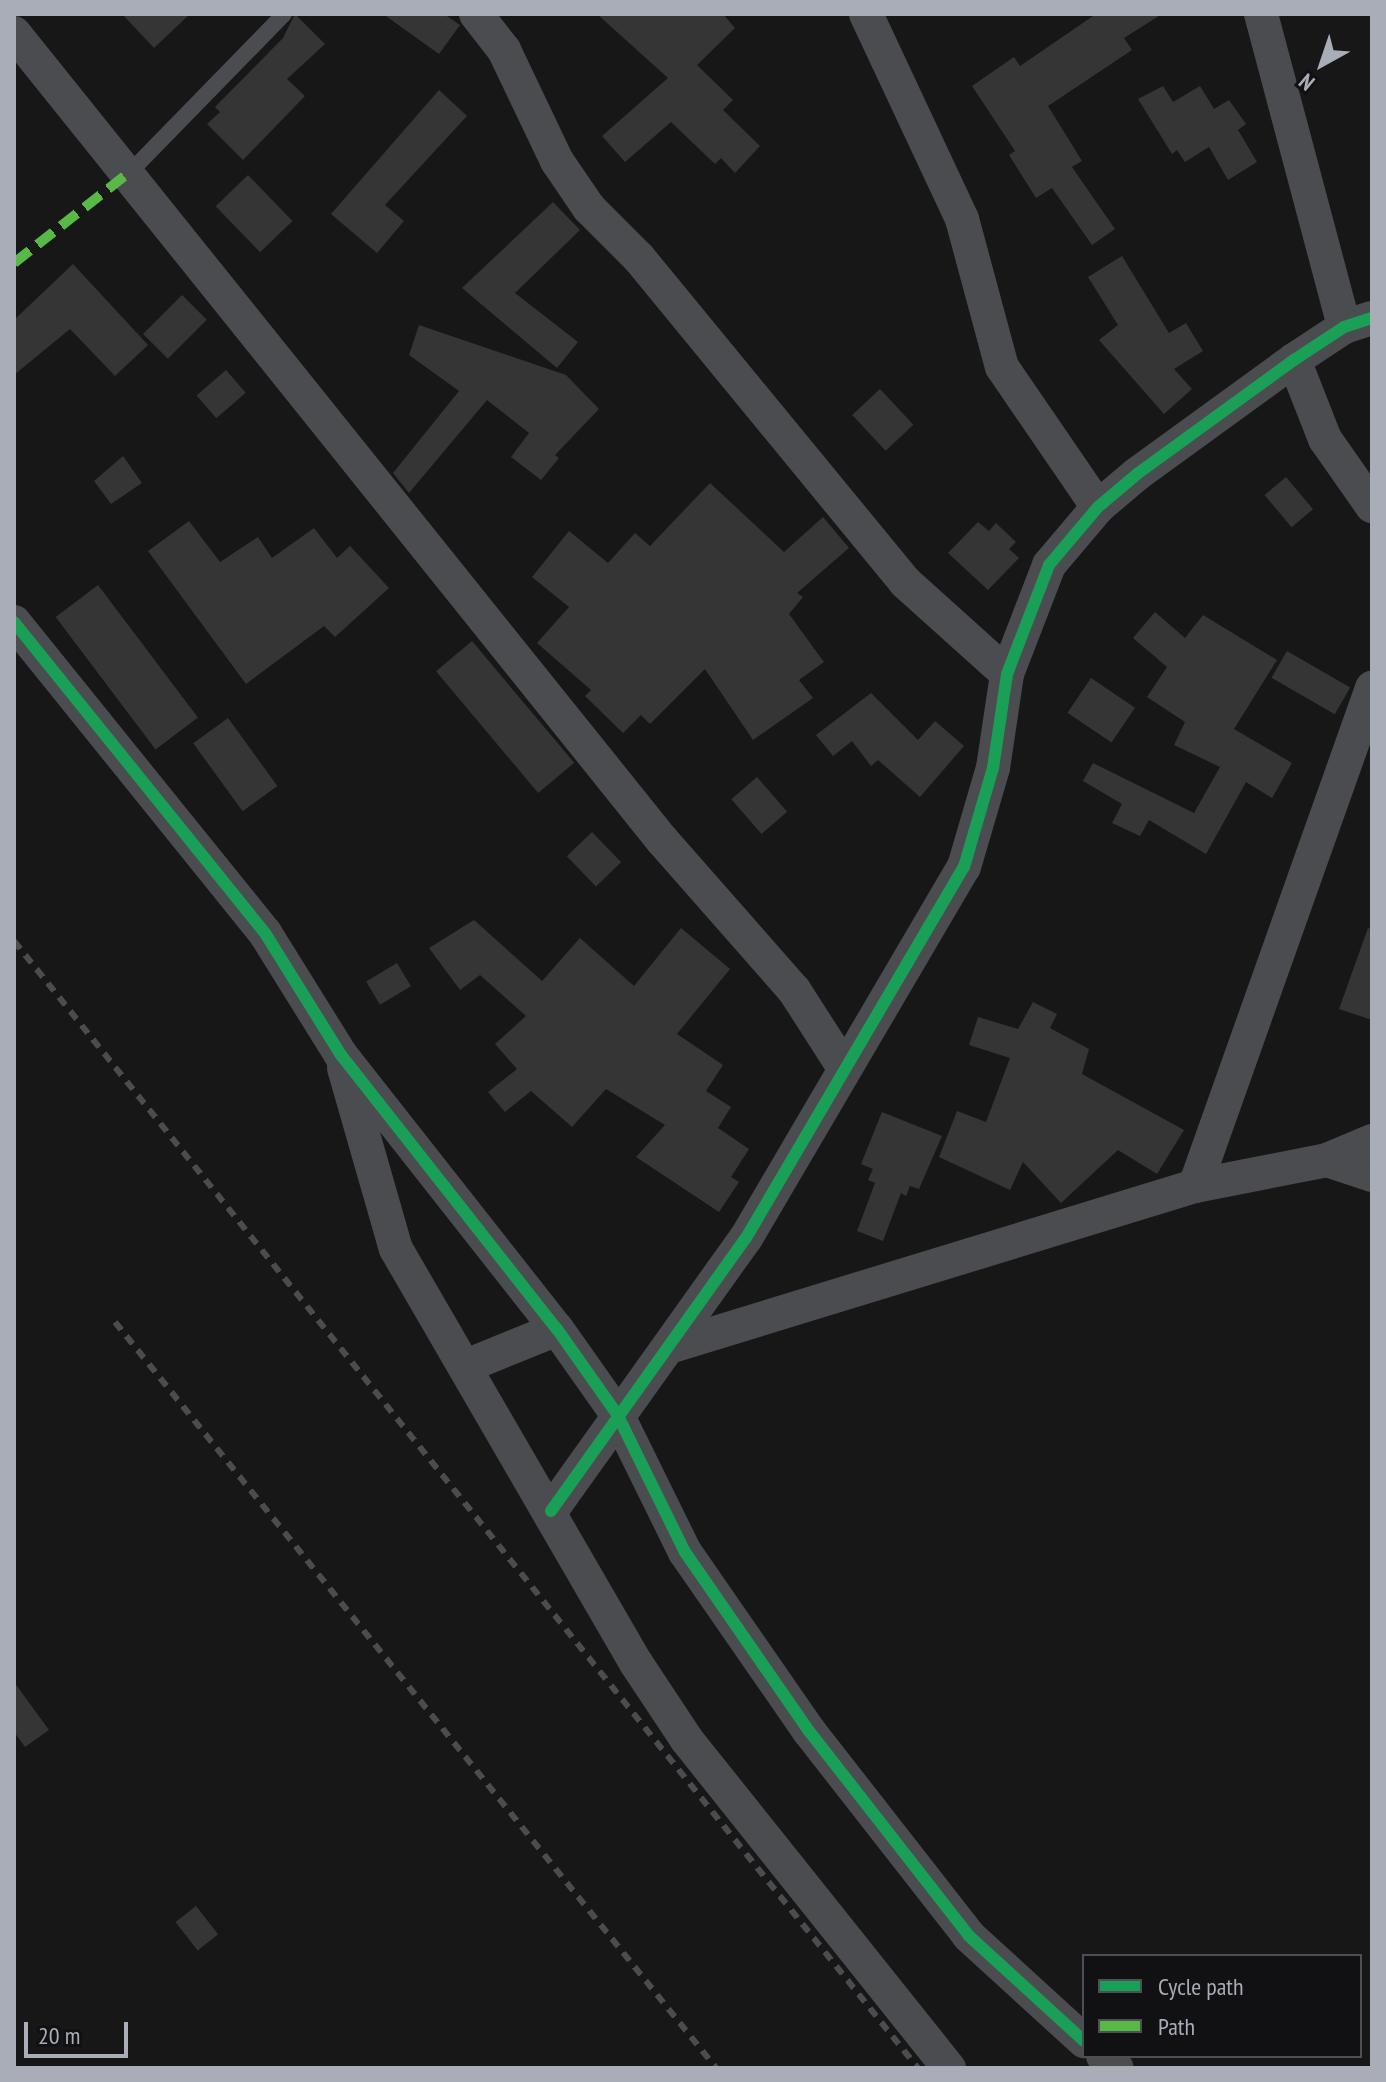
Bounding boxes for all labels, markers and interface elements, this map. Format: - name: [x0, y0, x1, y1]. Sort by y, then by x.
- north arrow: [1282, 24, 1362, 104]
- text: N: [1293, 68, 1320, 97]
- legend: [1082, 1954, 1362, 2058]
- text: Cycle path: [1158, 1971, 1244, 2002]
- scale bar: [28, 2006, 132, 2056]
- text: Path: [1158, 2011, 1195, 2042]
- text: 20 m: [38, 2020, 80, 2051]

